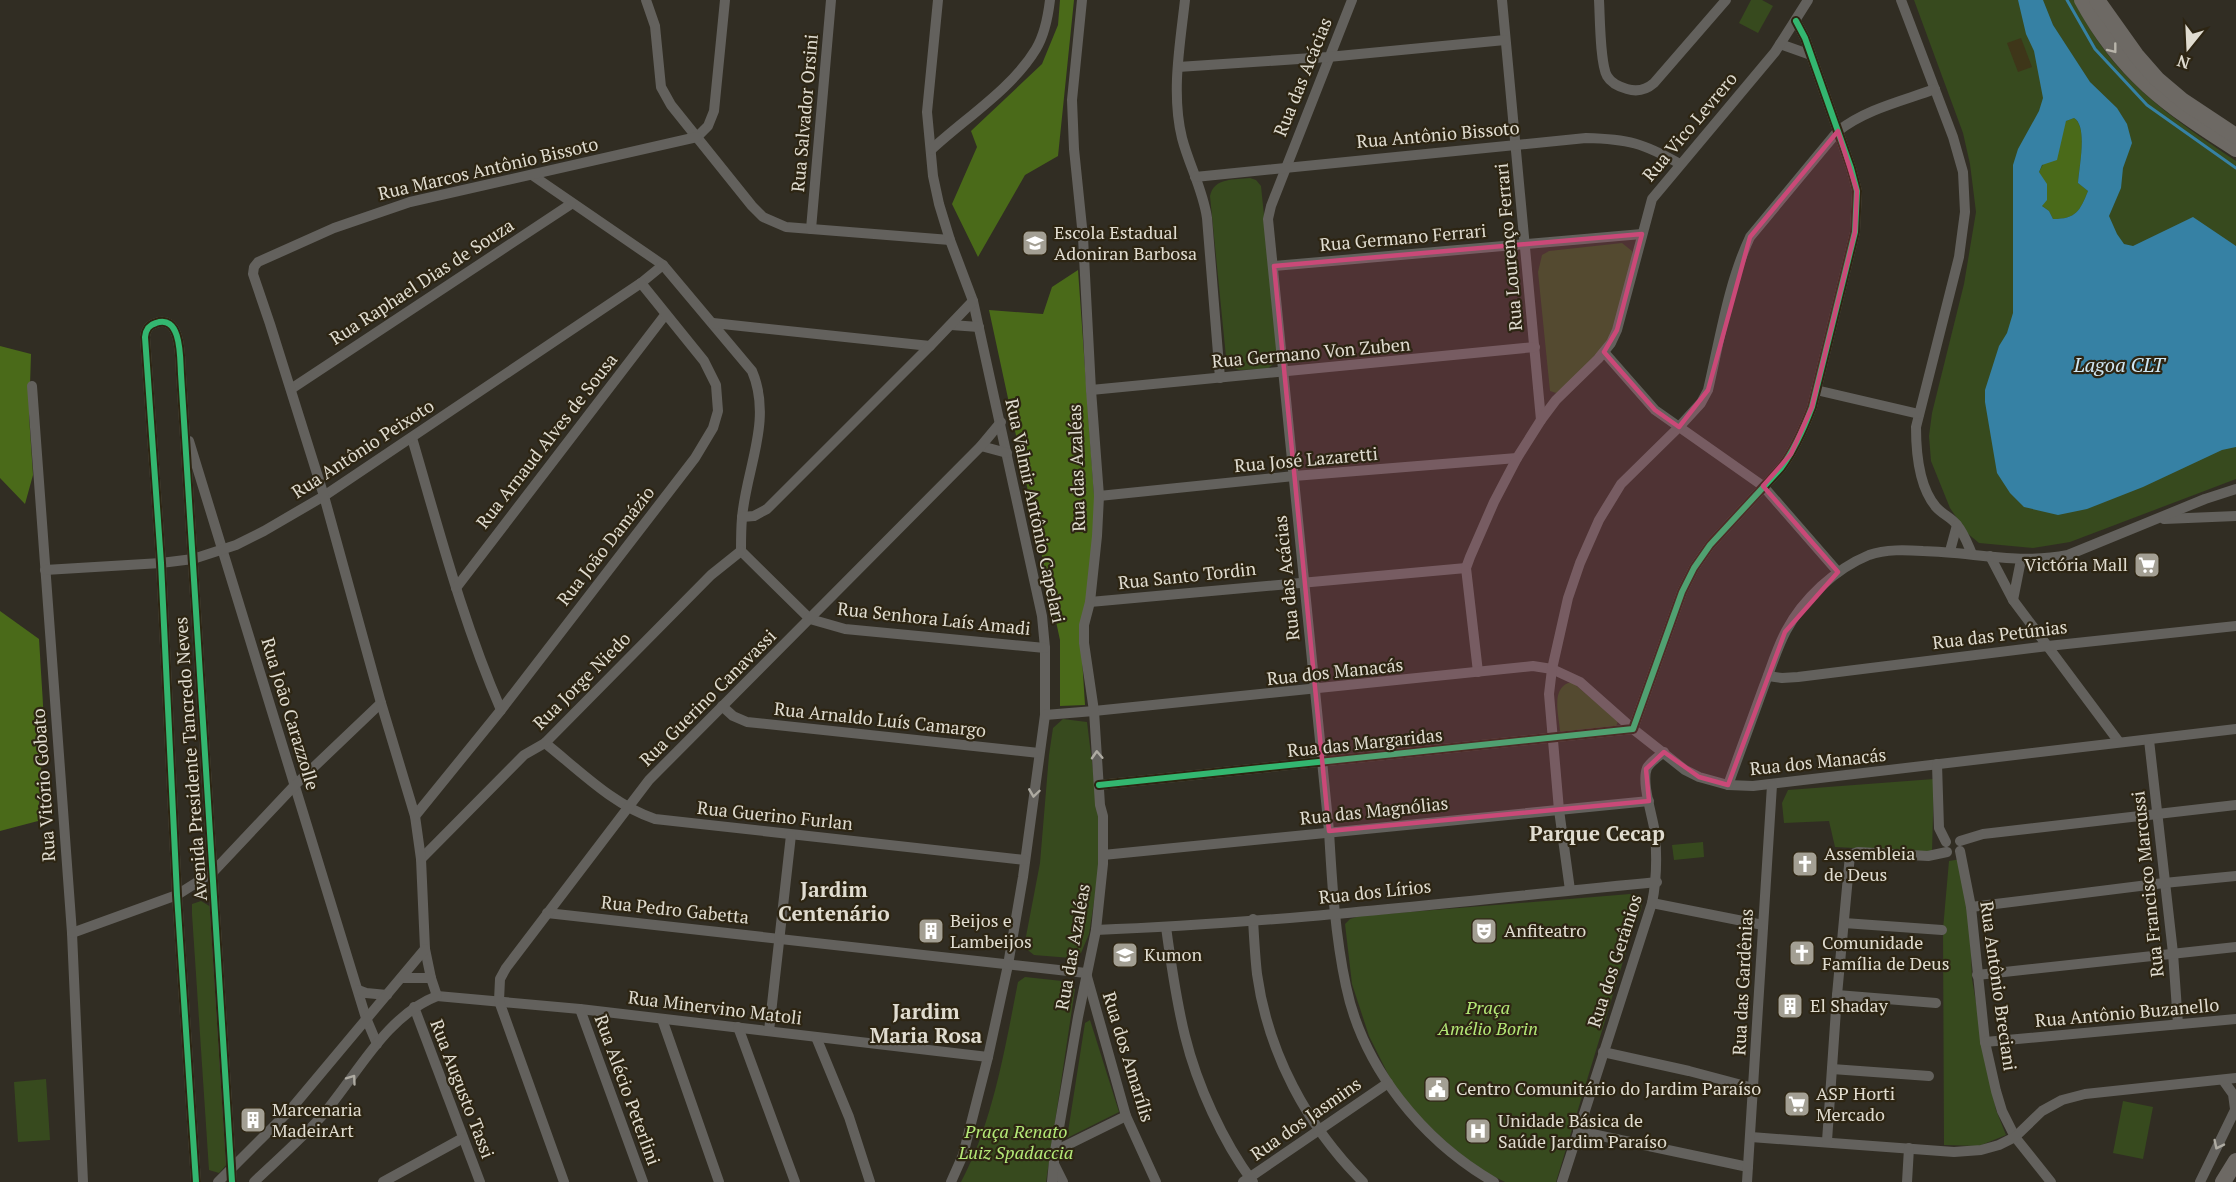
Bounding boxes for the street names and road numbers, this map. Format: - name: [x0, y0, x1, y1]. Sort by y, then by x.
- street label: Rua das Acácias: [1267, 14, 1337, 140]
- street label: Rua Salvador Orsini: [785, 33, 823, 193]
- street label: Rua Vico Levrero: [1637, 67, 1742, 186]
- street label: Rua Antônio Bissoto: [1355, 115, 1520, 153]
- street label: Rua Marcos Antônio Bissoto: [375, 131, 600, 205]
- street label: Rua Lourenço Ferrari: [1489, 162, 1527, 332]
- street label: Rua Raphael Dias de Souza: [325, 213, 518, 350]
- street label: Rua Germano Ferrari: [1319, 218, 1487, 256]
- street label: Rua Germano Von Zuben: [1211, 331, 1412, 373]
- street label: Rua Arnaud Alves de Sousa: [470, 348, 622, 533]
- street label: Rua Antônio Peixoto: [287, 393, 438, 503]
- street label: Rua Valmir Antônio Capelari: [1000, 396, 1072, 625]
- street label: Rua das Azaléas: [1062, 404, 1090, 532]
- street label: Rua José Lazaretti: [1233, 441, 1379, 477]
- street label: Rua João Damázio: [551, 481, 659, 610]
- street label: Rua das Acácias: [1267, 514, 1305, 642]
- street label: Rua Santo Tordin: [1117, 556, 1257, 594]
- street label: Rua Senhora Laís Amadi: [836, 596, 1032, 640]
- street label: Rua das Petúnias: [1931, 614, 2069, 654]
- street label: Avenida Presidente Tancredo Neves: [168, 616, 212, 902]
- street label: Rua Guerino Canavassi: [634, 624, 781, 771]
- street label: Rua Jorge Niedo: [527, 626, 635, 734]
- street label: Rua João Carazzolle: [256, 635, 326, 793]
- street label: Rua dos Manacás: [1265, 652, 1404, 690]
- street label: Rua Arnaldo Luís Camargo: [773, 696, 987, 742]
- street label: Rua Vitório Gobato: [26, 708, 60, 863]
- street label: Rua das Margaridas: [1286, 722, 1444, 762]
- street label: Rua dos Manacás: [1748, 742, 1887, 780]
- street label: Rua das Magnólias: [1299, 790, 1449, 830]
- street label: Rua Francisco Marcussi: [2125, 790, 2169, 978]
- street label: Rua Guerino Furlan: [696, 795, 855, 835]
- street label: Rua dos Lírios: [1318, 873, 1432, 909]
- street label: Rua das Azaléas: [1049, 882, 1095, 1012]
- street label: Rua Pedro Gabetta: [600, 889, 750, 929]
- street label: Rua dos Gerânios: [1581, 891, 1647, 1030]
- street label: Rua Antônio Breciani: [1975, 900, 2023, 1072]
- street label: Rua das Gardênias: [1726, 908, 1758, 1056]
- street label: Rua Minervino Matoli: [627, 984, 803, 1030]
- street label: Rua dos Amarílis: [1098, 989, 1160, 1125]
- street label: Rua Antônio Buzanello: [2034, 992, 2220, 1032]
- street label: Rua Alécio Peterlini: [590, 1011, 666, 1168]
- street label: Rua Augusto Tassi: [425, 1016, 500, 1161]
- street label: Rua dos Jasmins: [1245, 1071, 1365, 1165]

